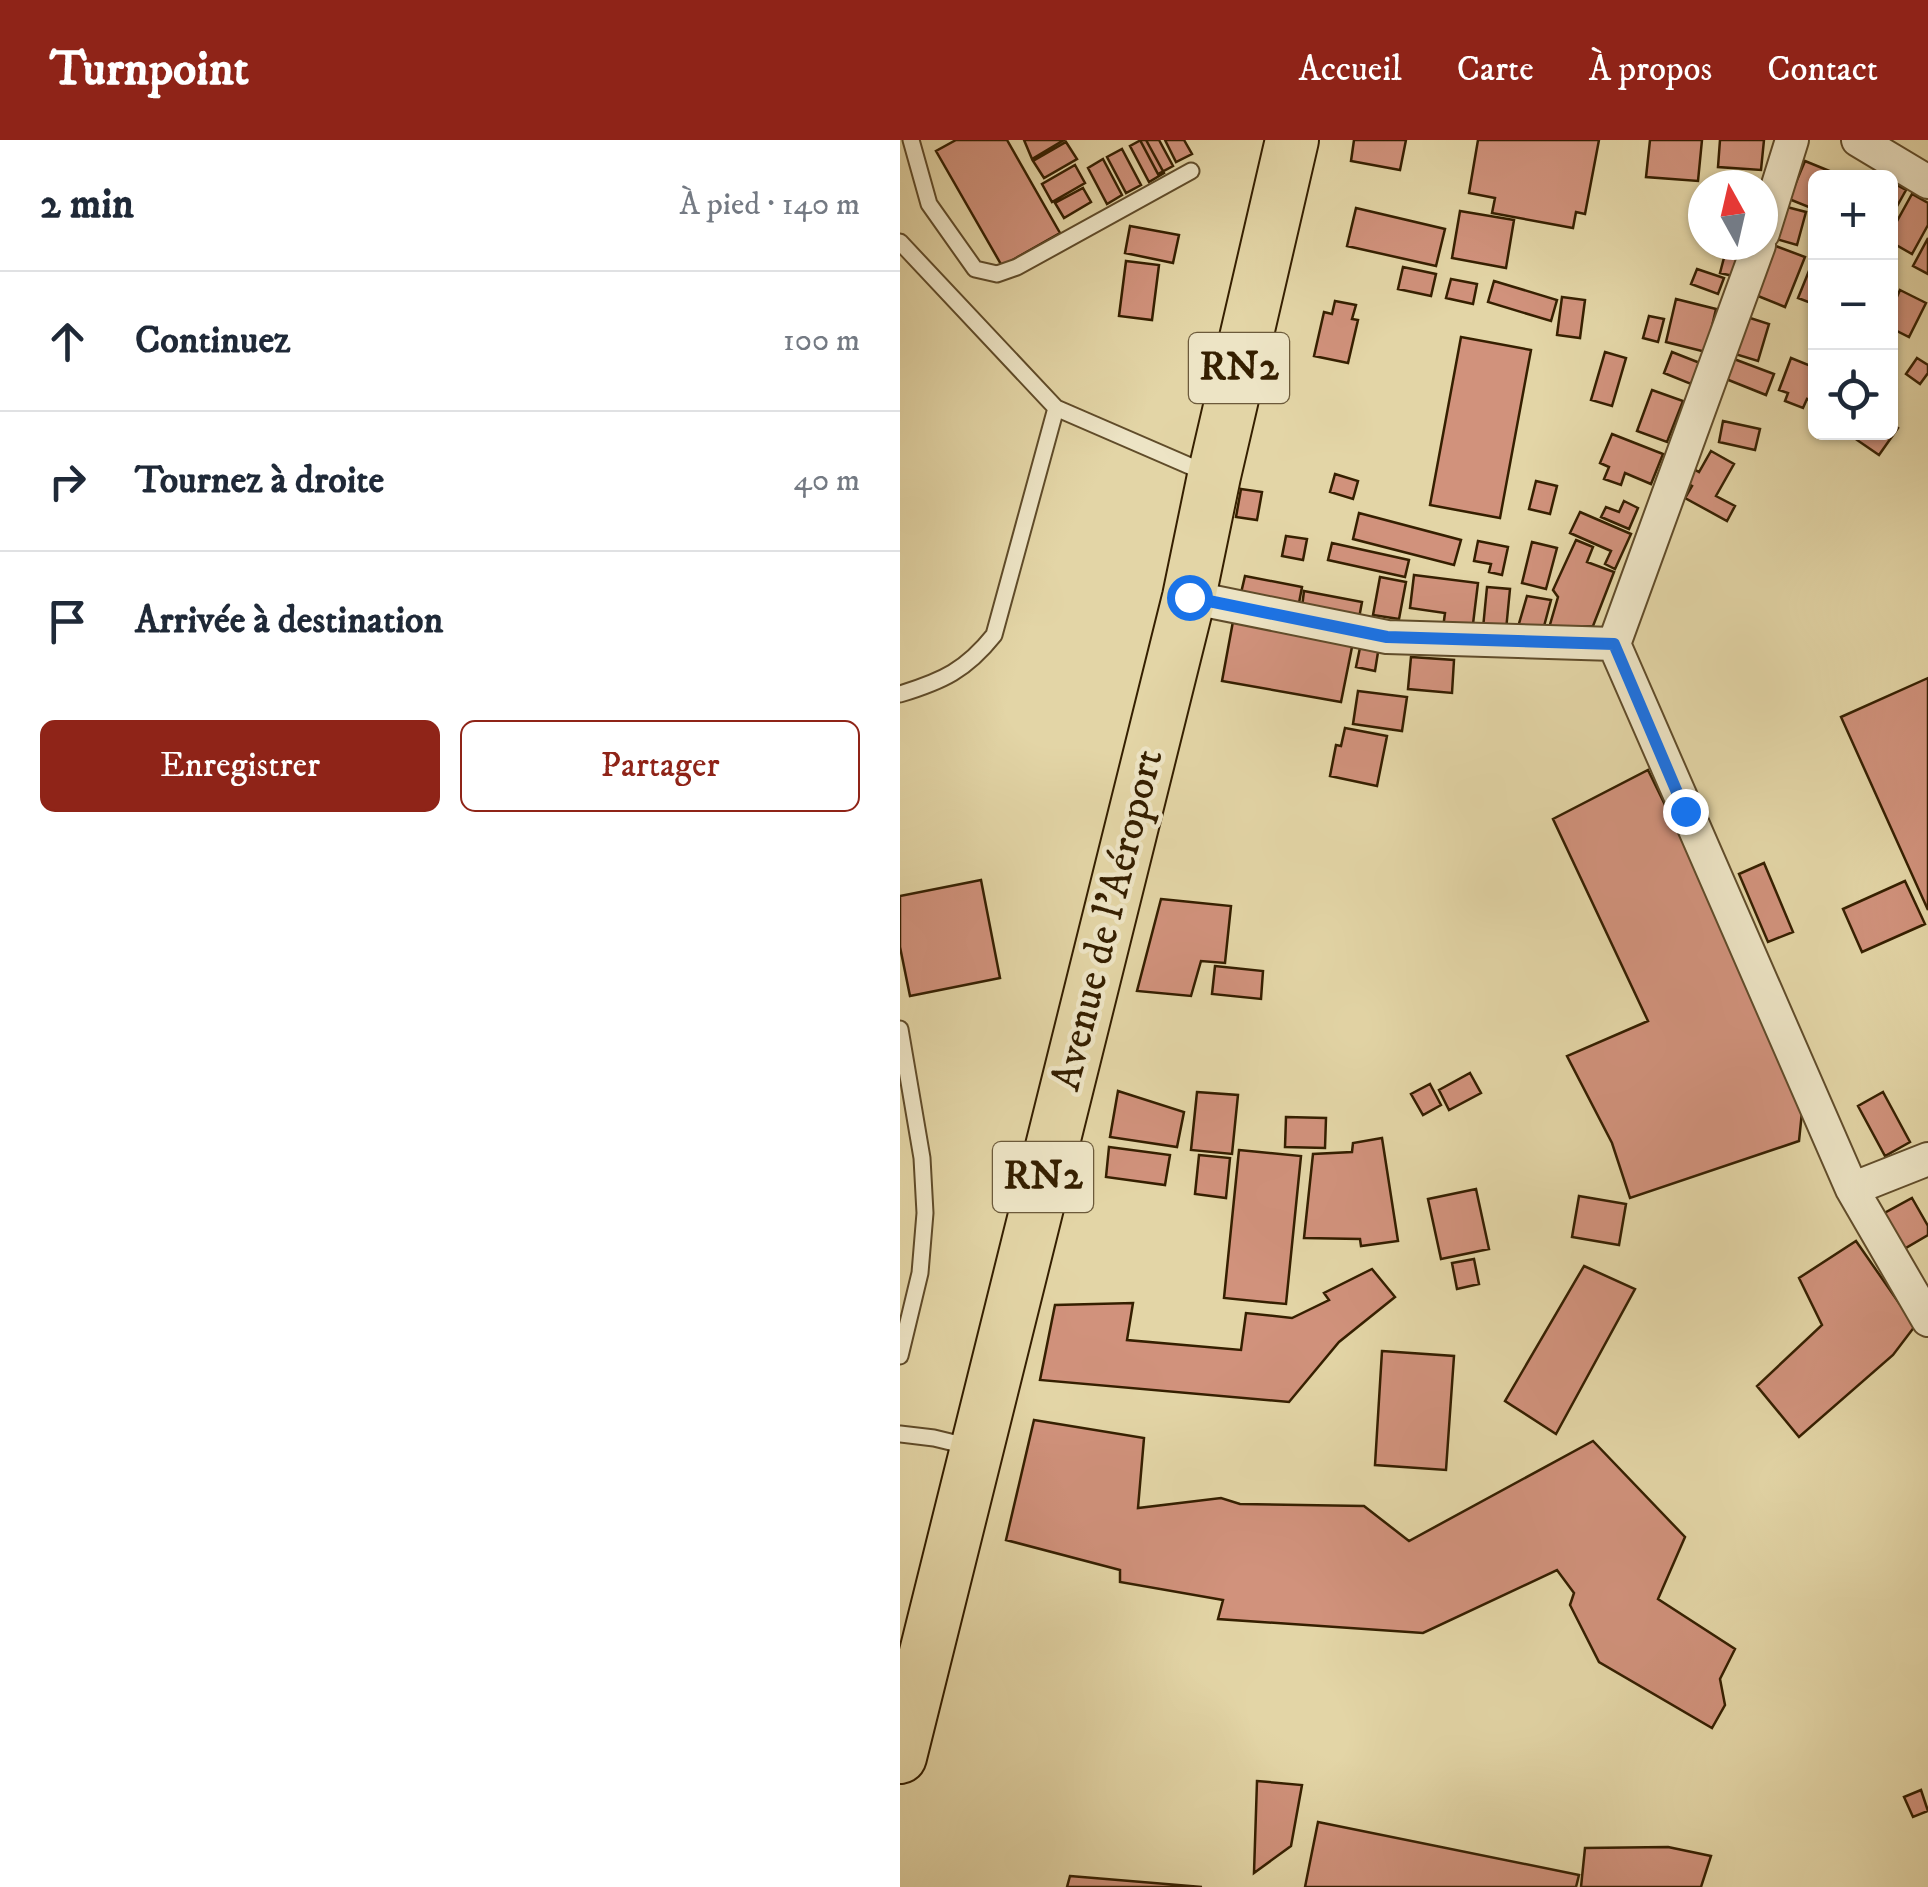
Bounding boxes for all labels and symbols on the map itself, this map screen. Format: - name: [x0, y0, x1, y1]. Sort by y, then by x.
- north arrow: [1688, 170, 1778, 260]
- road number: RN2: [1189, 333, 1289, 403]
- route start: [1167, 575, 1213, 621]
- street label: Avenue de l'Aéroport: [1040, 744, 1176, 1096]
- route end: [1663, 789, 1709, 835]
- road number: RN2: [993, 1142, 1093, 1212]

